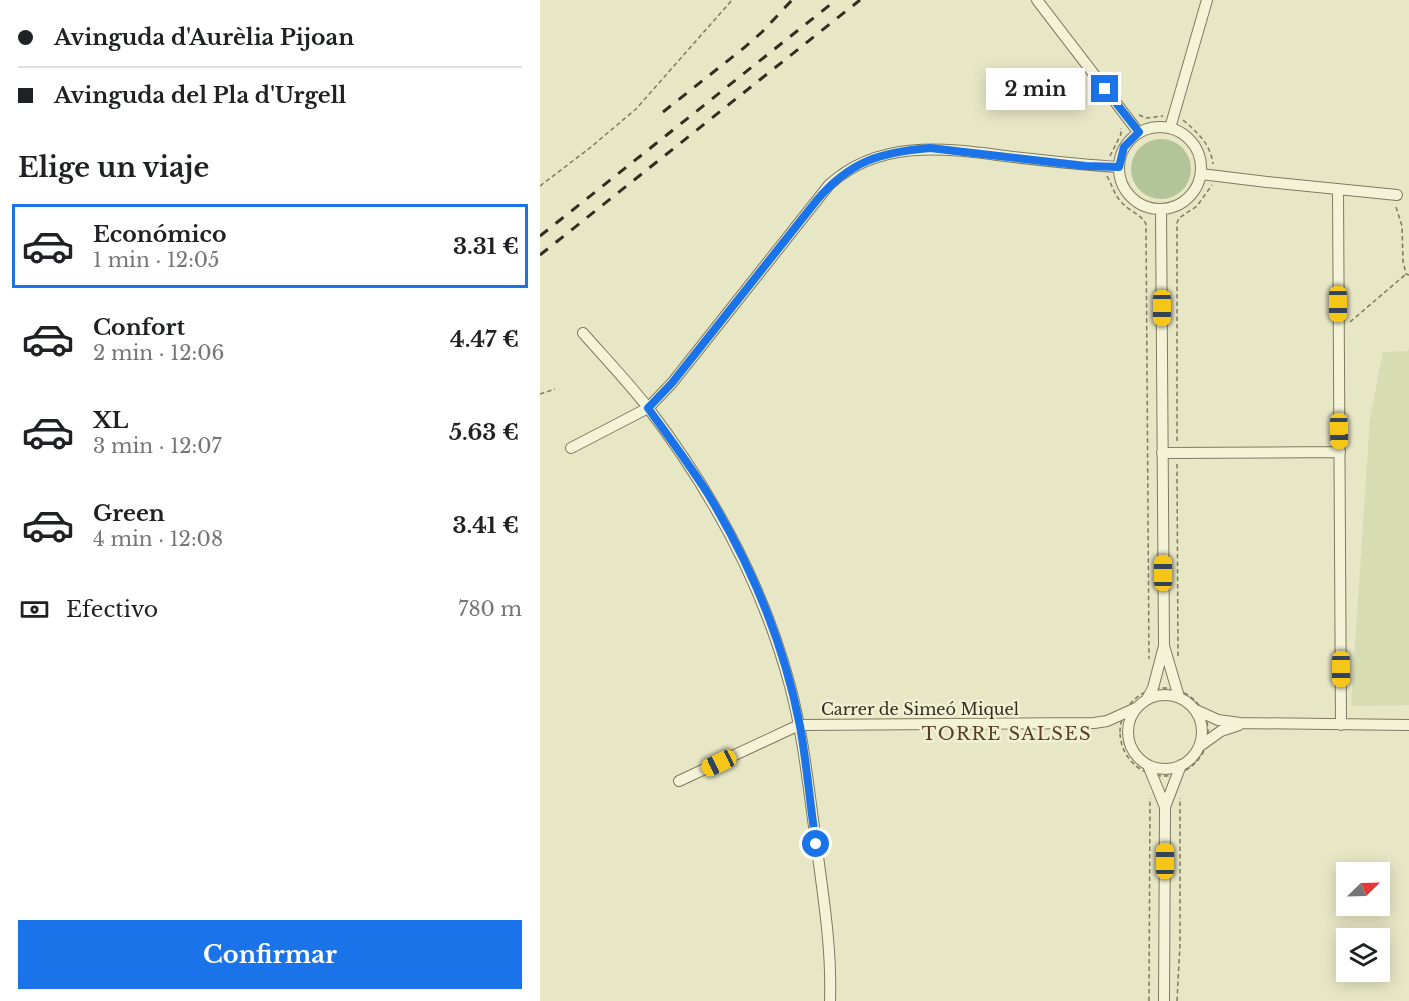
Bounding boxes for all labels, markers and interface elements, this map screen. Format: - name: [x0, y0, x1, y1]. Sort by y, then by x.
- text: Avinguda d'Aurèlia Pijoan: [54, 24, 354, 51]
- callout: 2 min: [985, 68, 1084, 110]
- route end: [1091, 75, 1118, 102]
- text: 2 min: [1004, 77, 1067, 101]
- text: Avinguda del Pla d'Urgell: [54, 82, 346, 109]
- text: Elige un viaje: [18, 151, 209, 184]
- icon: car: [21, 219, 75, 273]
- text: Económico: [93, 221, 226, 248]
- text: 3.31 €: [453, 233, 519, 260]
- text: 1 min · 12:05: [93, 248, 219, 272]
- car: [1329, 286, 1347, 322]
- car: [1153, 290, 1171, 326]
- icon: car: [21, 312, 75, 366]
- text: Confort: [93, 314, 185, 341]
- text: 4.47 €: [450, 326, 519, 353]
- text: 2 min · 12:06: [93, 341, 224, 365]
- icon: car: [21, 405, 75, 459]
- text: XL: [93, 407, 128, 434]
- car: [1330, 413, 1348, 449]
- text: 5.63 €: [449, 419, 519, 446]
- text: 3 min · 12:07: [93, 434, 222, 458]
- icon: car: [21, 498, 75, 552]
- text: Green: [93, 500, 165, 527]
- text: 3.41 €: [452, 512, 519, 539]
- text: 4 min · 12:08: [93, 527, 223, 551]
- car: [1154, 555, 1172, 591]
- icon: cash: [18, 593, 51, 626]
- text: Efectivo: [66, 596, 158, 623]
- text: 780 m: [458, 597, 522, 621]
- car: [1332, 651, 1350, 687]
- street label: Carrer de Simeó Miquel: [821, 699, 1019, 719]
- district label: TORRE SALSES: [922, 723, 1092, 745]
- car: [699, 747, 739, 779]
- route start: [802, 830, 829, 857]
- car: [1156, 843, 1174, 879]
- north arrow: [1336, 862, 1390, 916]
- map controls: [1336, 862, 1390, 982]
- button: Confirmar: [18, 920, 522, 989]
- button: layers: [1336, 928, 1390, 982]

